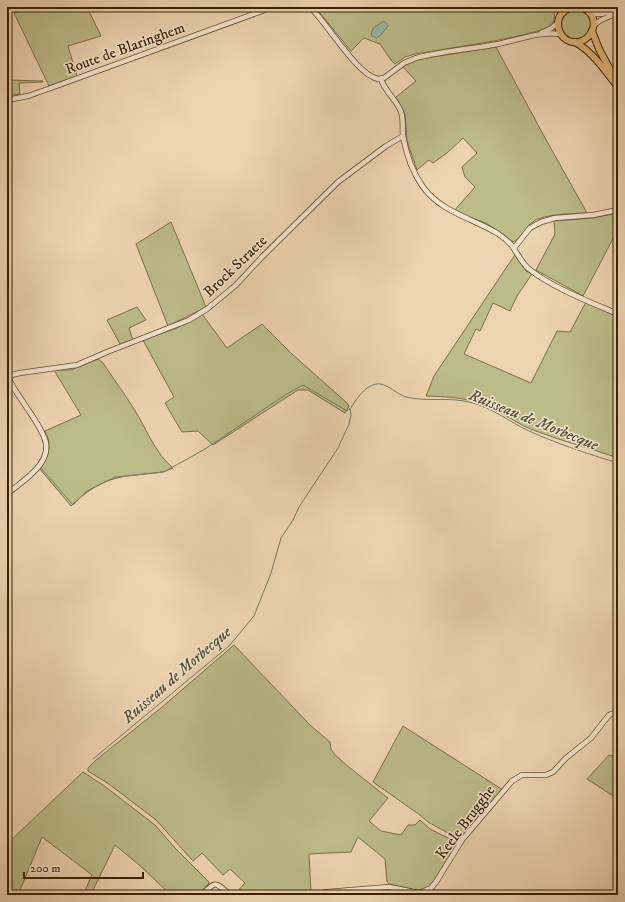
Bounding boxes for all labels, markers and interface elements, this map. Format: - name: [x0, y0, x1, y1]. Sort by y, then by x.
- street label: Route de Blaringhem: [63, 18, 188, 79]
- street label: Brock Straete: [200, 231, 271, 301]
- water label: Ruisseau de Morbecque: [465, 385, 602, 455]
- water label: Ruisseau de Morbecque: [117, 622, 236, 728]
- street label: Keele Brugghe: [431, 782, 499, 863]
- scale bar: [24, 854, 143, 880]
- text: 200 m: [30, 861, 60, 876]

